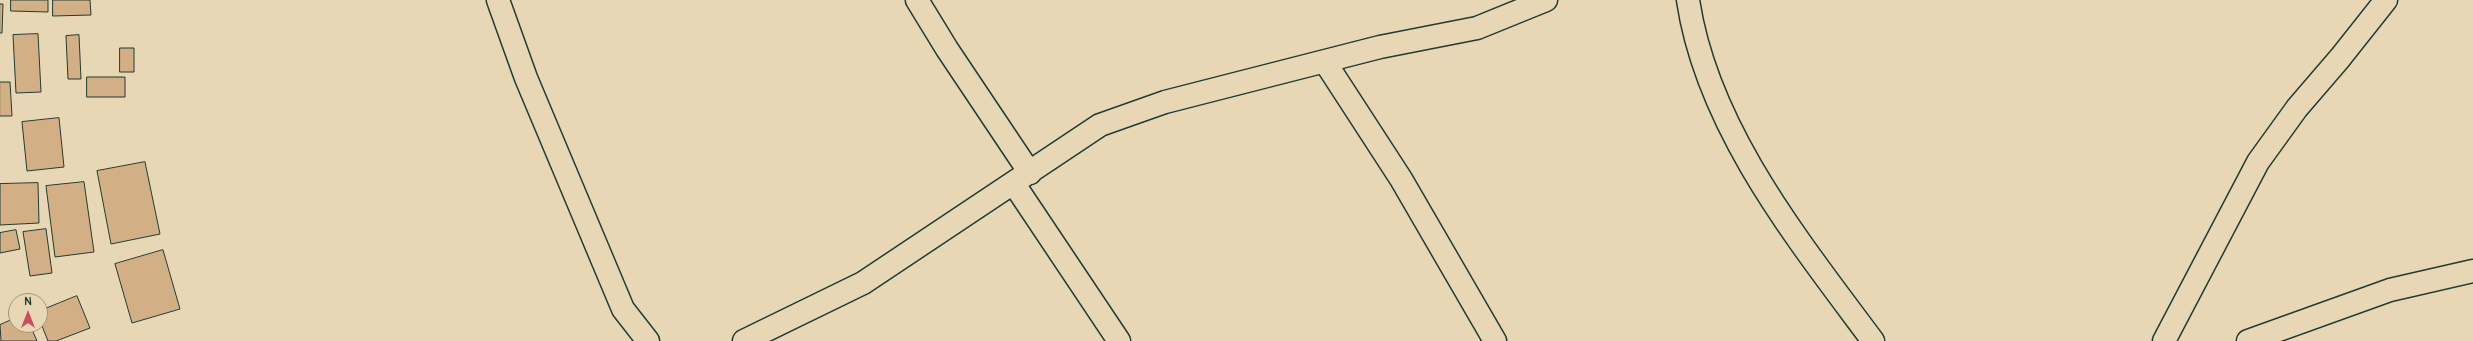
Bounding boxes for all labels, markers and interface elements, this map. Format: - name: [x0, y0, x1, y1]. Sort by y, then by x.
- north arrow: [8, 293, 48, 333]
- text: N: [24, 295, 32, 308]

